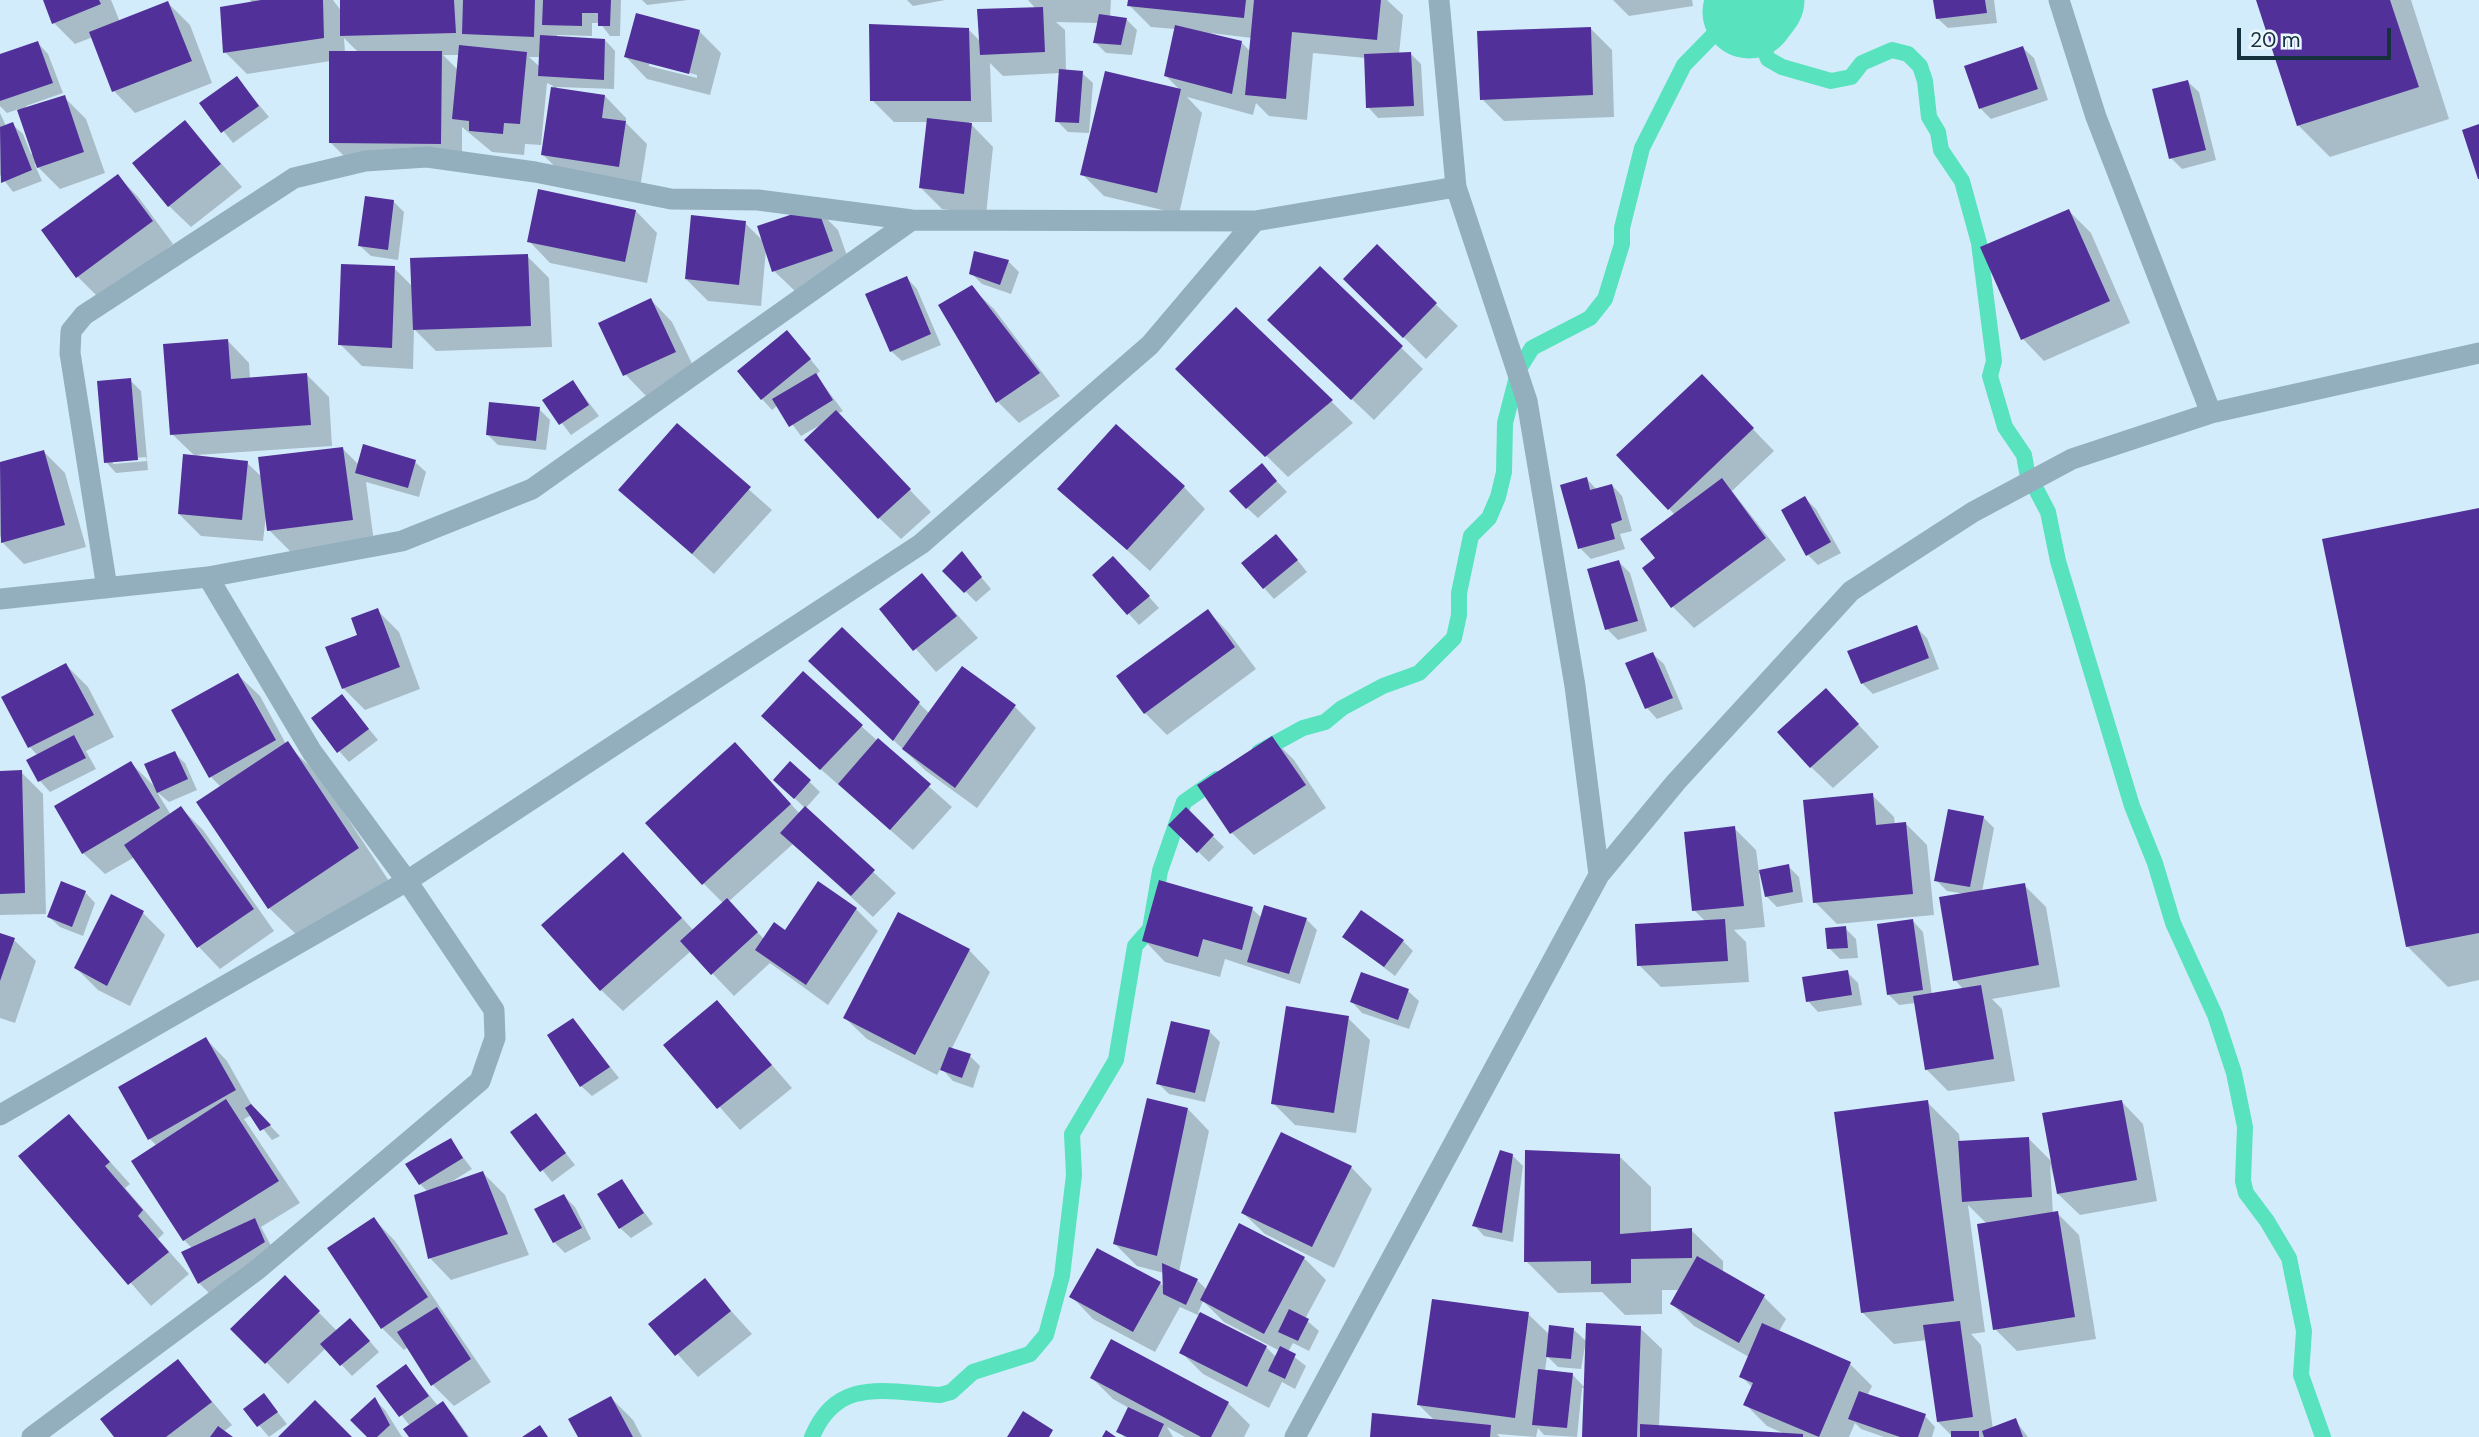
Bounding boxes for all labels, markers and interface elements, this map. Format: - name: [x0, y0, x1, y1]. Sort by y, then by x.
- scale bar: [2241, 14, 2395, 58]
- text: 20 m: [2250, 26, 2301, 54]

